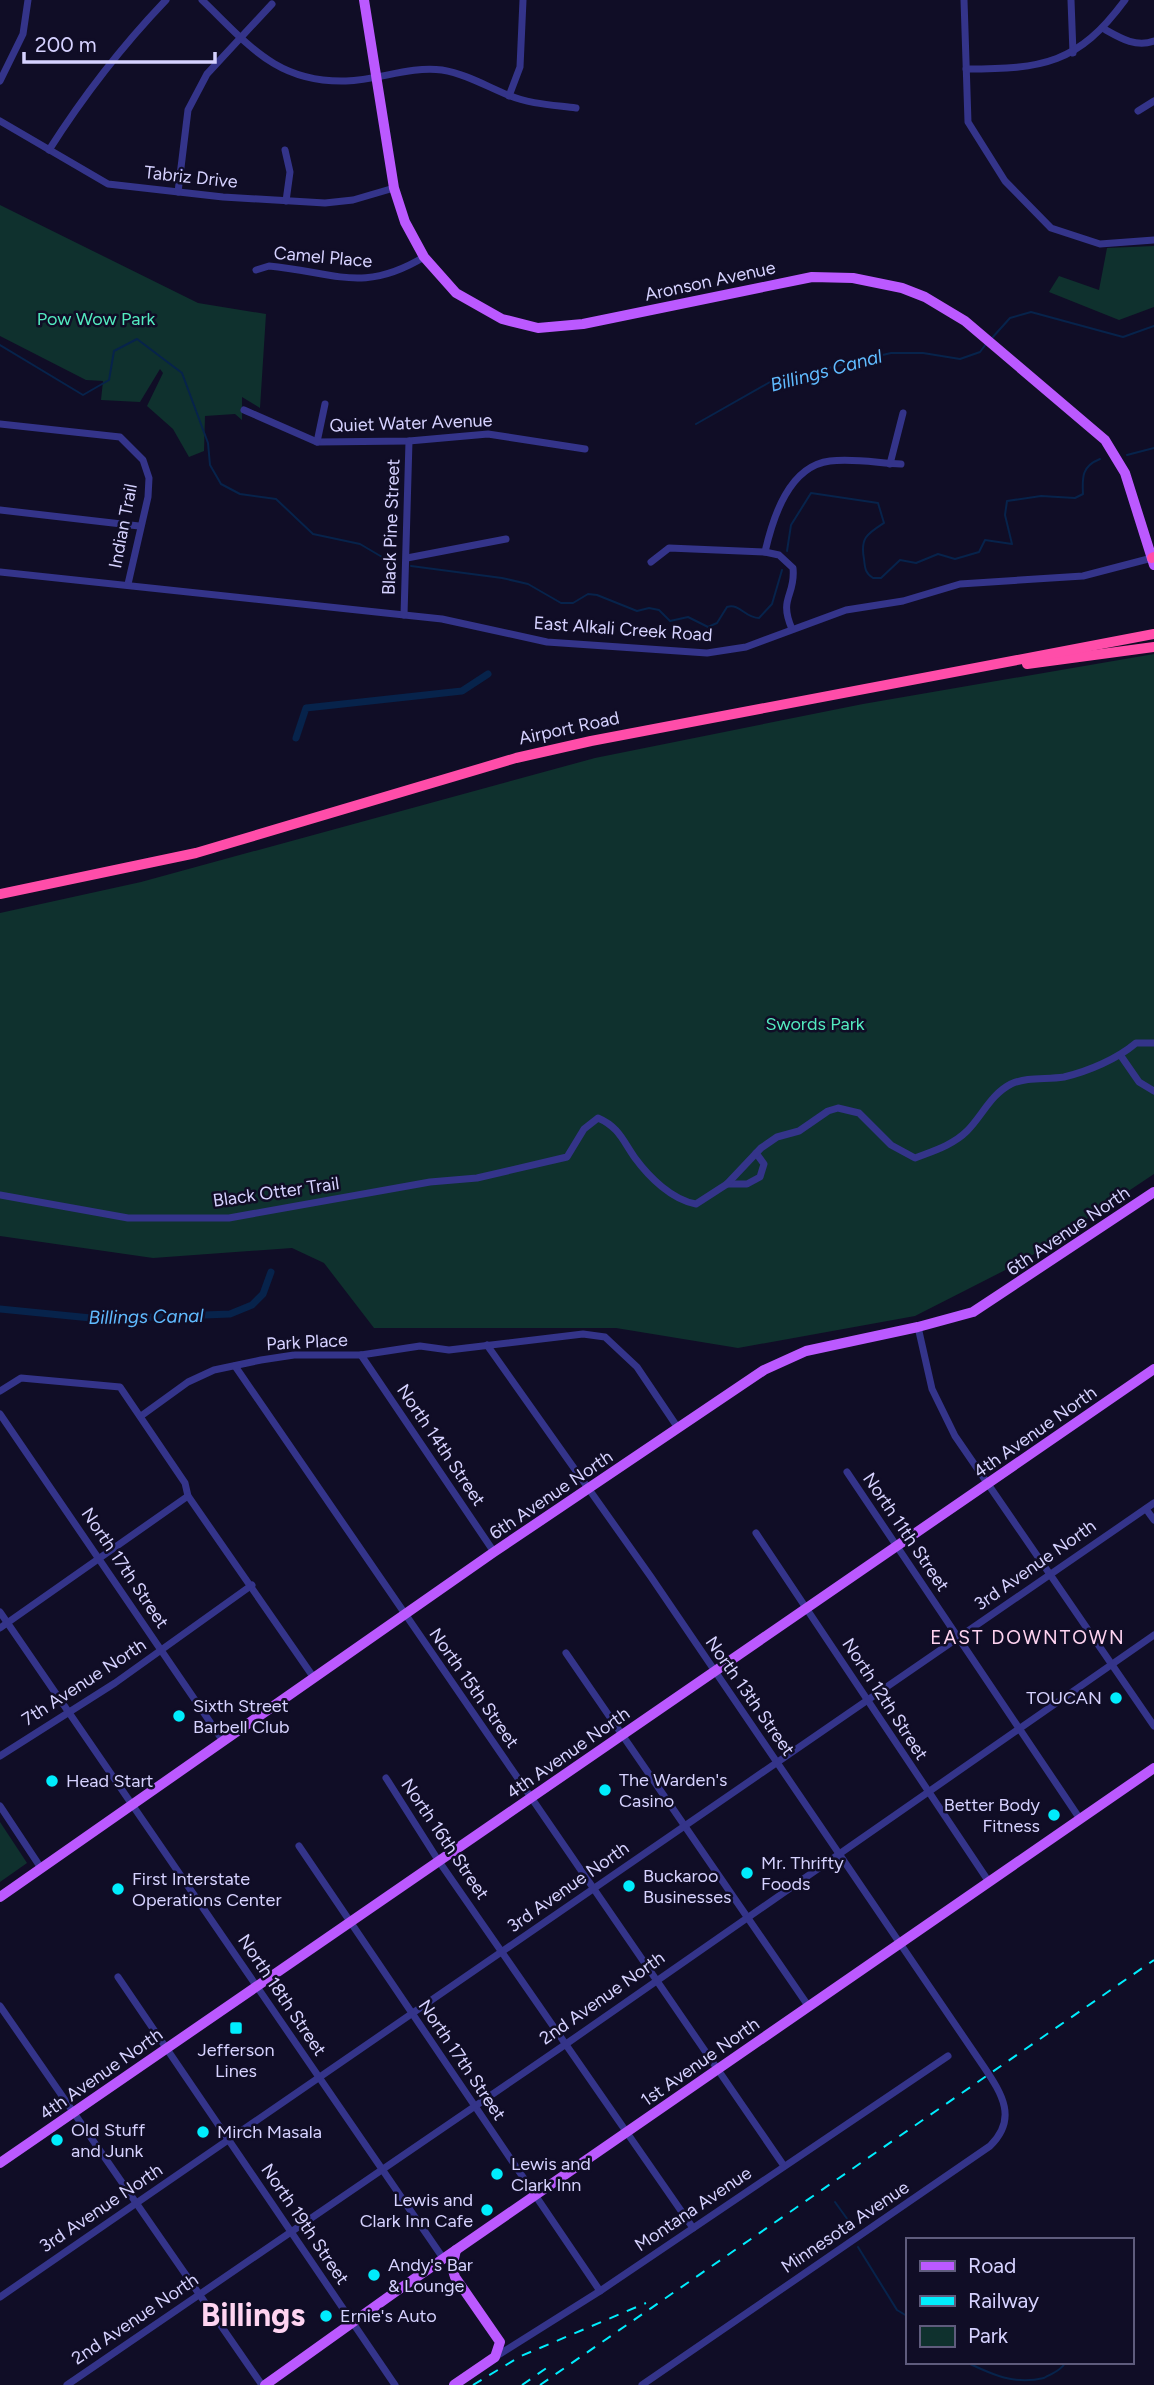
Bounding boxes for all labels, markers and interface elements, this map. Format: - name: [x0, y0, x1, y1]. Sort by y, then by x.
- scale bar: [24, 21, 215, 65]
- text: 200 m: [35, 32, 97, 57]
- street label: Tabriz Drive: [143, 161, 239, 193]
- street label: Camel Place: [273, 242, 373, 272]
- street label: Aronson Avenue: [643, 256, 777, 306]
- park label: Pow Wow Park: [37, 308, 156, 330]
- water label: Billings Canal: [768, 344, 885, 396]
- street label: Quiet Water Avenue: [329, 409, 493, 437]
- street label: Black Pine Street: [378, 458, 404, 596]
- street label: Indian Trail: [104, 482, 142, 570]
- street label: East Alkali Creek Road: [533, 612, 713, 646]
- street label: Airport Road: [517, 707, 621, 749]
- park label: Swords Park: [765, 1013, 865, 1035]
- street label: Black Otter Trail: [211, 1172, 341, 1212]
- street label: 6th Avenue North: [1002, 1182, 1134, 1280]
- water label: Billings Canal: [88, 1304, 205, 1329]
- street label: Park Place: [266, 1329, 349, 1355]
- street label: North 14th Street: [392, 1380, 490, 1510]
- street label: 4th Avenue North: [969, 1381, 1101, 1483]
- street label: 6th Avenue North: [485, 1446, 617, 1544]
- street label: North 11th Street: [858, 1469, 954, 1596]
- street label: North 17th Street: [77, 1504, 174, 1633]
- street label: 3rd Avenue North: [970, 1515, 1100, 1615]
- street label: North 15th Street: [424, 1624, 524, 1752]
- district label: EAST DOWNTOWN: [930, 1626, 1126, 1649]
- street label: North 13th Street: [701, 1632, 799, 1760]
- street label: 7th Avenue North: [18, 1634, 150, 1730]
- street label: North 12th Street: [837, 1634, 933, 1764]
- place label: TOUCAN: [1026, 1687, 1102, 1709]
- marker: TOUCAN: [1108, 1690, 1124, 1706]
- place label: Sixth Street Barbell Club: [193, 1695, 290, 1738]
- street label: 4th Avenue North: [502, 1702, 634, 1804]
- marker: Sixth Street Barbell Club: [171, 1708, 187, 1724]
- place label: The Warden's Casino: [619, 1769, 727, 1812]
- place label: Head Start: [66, 1770, 154, 1792]
- marker: Head Start: [44, 1773, 60, 1789]
- street label: North 16th Street: [396, 1774, 494, 1904]
- marker: The Warden's Casino: [597, 1782, 613, 1798]
- place label: Better Body Fitness: [944, 1794, 1041, 1837]
- marker: Better Body Fitness: [1046, 1807, 1062, 1823]
- street label: 3rd Avenue North: [503, 1837, 633, 1937]
- place label: Mr. Thrifty Foods: [761, 1852, 844, 1895]
- place label: Buckaroo Businesses: [643, 1865, 731, 1908]
- marker: Mr. Thrifty Foods: [739, 1865, 755, 1881]
- place label: First Interstate Operations Center: [132, 1868, 282, 1911]
- marker: Buckaroo Businesses: [621, 1878, 637, 1894]
- marker: First Interstate Operations Center: [110, 1881, 126, 1897]
- street label: North 18th Street: [233, 1930, 331, 2060]
- street label: 2nd Avenue North: [535, 1947, 669, 2049]
- street label: North 17th Street: [414, 1996, 511, 2125]
- street label: 1st Avenue North: [636, 2013, 764, 2111]
- marker: Jefferson Lines: [228, 2020, 244, 2036]
- street label: 4th Avenue North: [35, 2023, 167, 2125]
- place label: Jefferson Lines: [197, 2039, 275, 2082]
- place label: Old Stuff and Junk: [71, 2119, 145, 2162]
- place label: Mirch Masala: [217, 2121, 322, 2143]
- marker: Mirch Masala: [195, 2124, 211, 2140]
- marker: Old Stuff and Junk: [49, 2132, 65, 2148]
- place label: Lewis and Clark Inn: [511, 2153, 591, 2196]
- street label: 3rd Avenue North: [35, 2159, 167, 2257]
- street label: North 19th Street: [256, 2159, 354, 2289]
- street label: Montana Avenue: [630, 2162, 756, 2256]
- marker: Lewis and Clark Inn: [489, 2166, 505, 2182]
- street label: Minnesota Avenue: [777, 2176, 913, 2278]
- place label: Lewis and Clark Inn Cafe: [360, 2189, 473, 2232]
- marker: Lewis and Clark Inn Cafe: [479, 2202, 495, 2218]
- legend: [906, 2238, 1133, 2364]
- text: Road: [968, 2253, 1016, 2278]
- place label: Andy's Bar & Lounge: [388, 2254, 473, 2297]
- marker: Andy's Bar & Lounge: [366, 2267, 382, 2283]
- street label: 2nd Avenue North: [68, 2269, 202, 2369]
- text: Railway: [968, 2288, 1039, 2313]
- district label: Billings: [201, 2296, 305, 2334]
- place label: Ernie's Auto: [340, 2305, 437, 2327]
- marker: Ernie's Auto: [318, 2308, 334, 2324]
- text: Park: [968, 2323, 1009, 2348]

